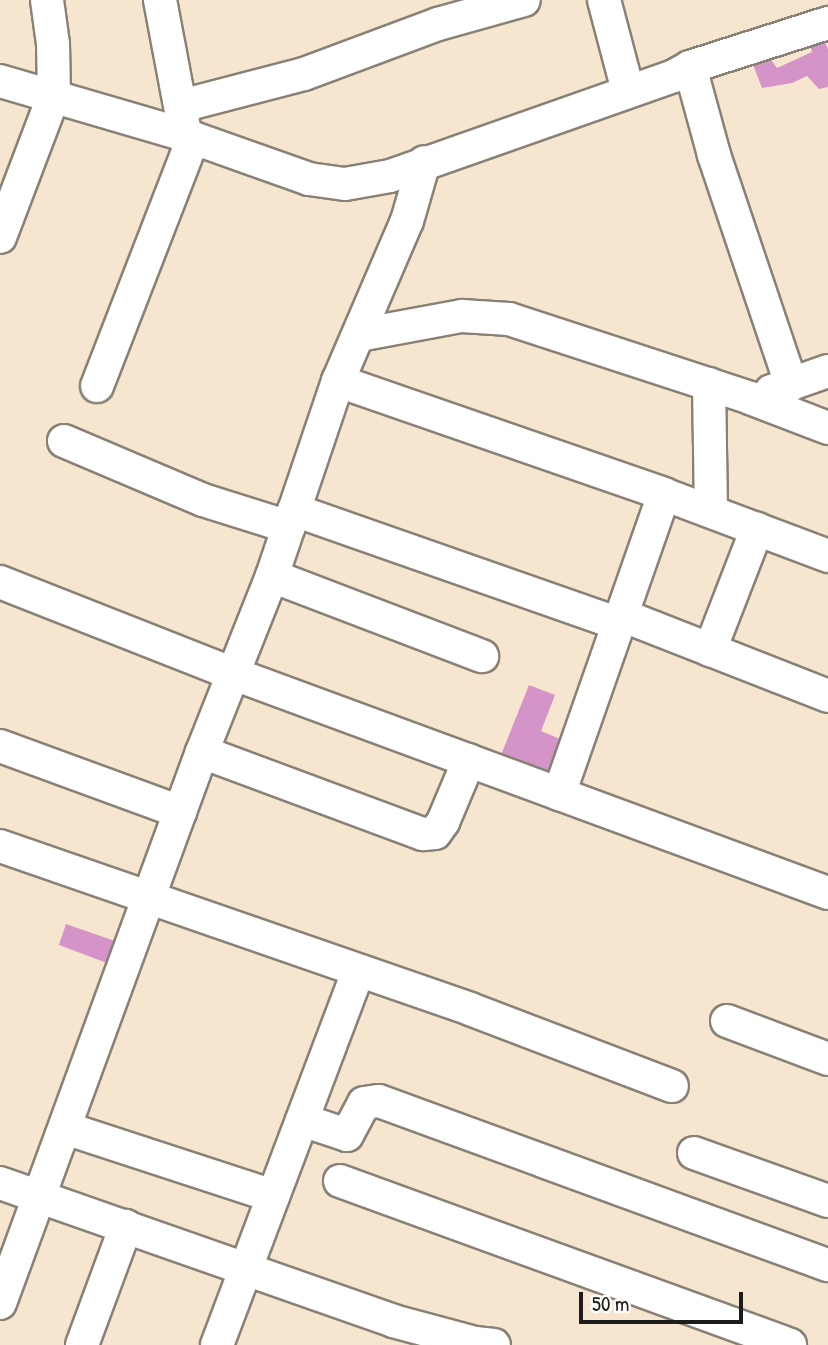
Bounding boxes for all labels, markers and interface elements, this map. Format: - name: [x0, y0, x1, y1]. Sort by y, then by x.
- scale bar: [583, 1278, 748, 1322]
- text: 50 m: [592, 1289, 629, 1318]

